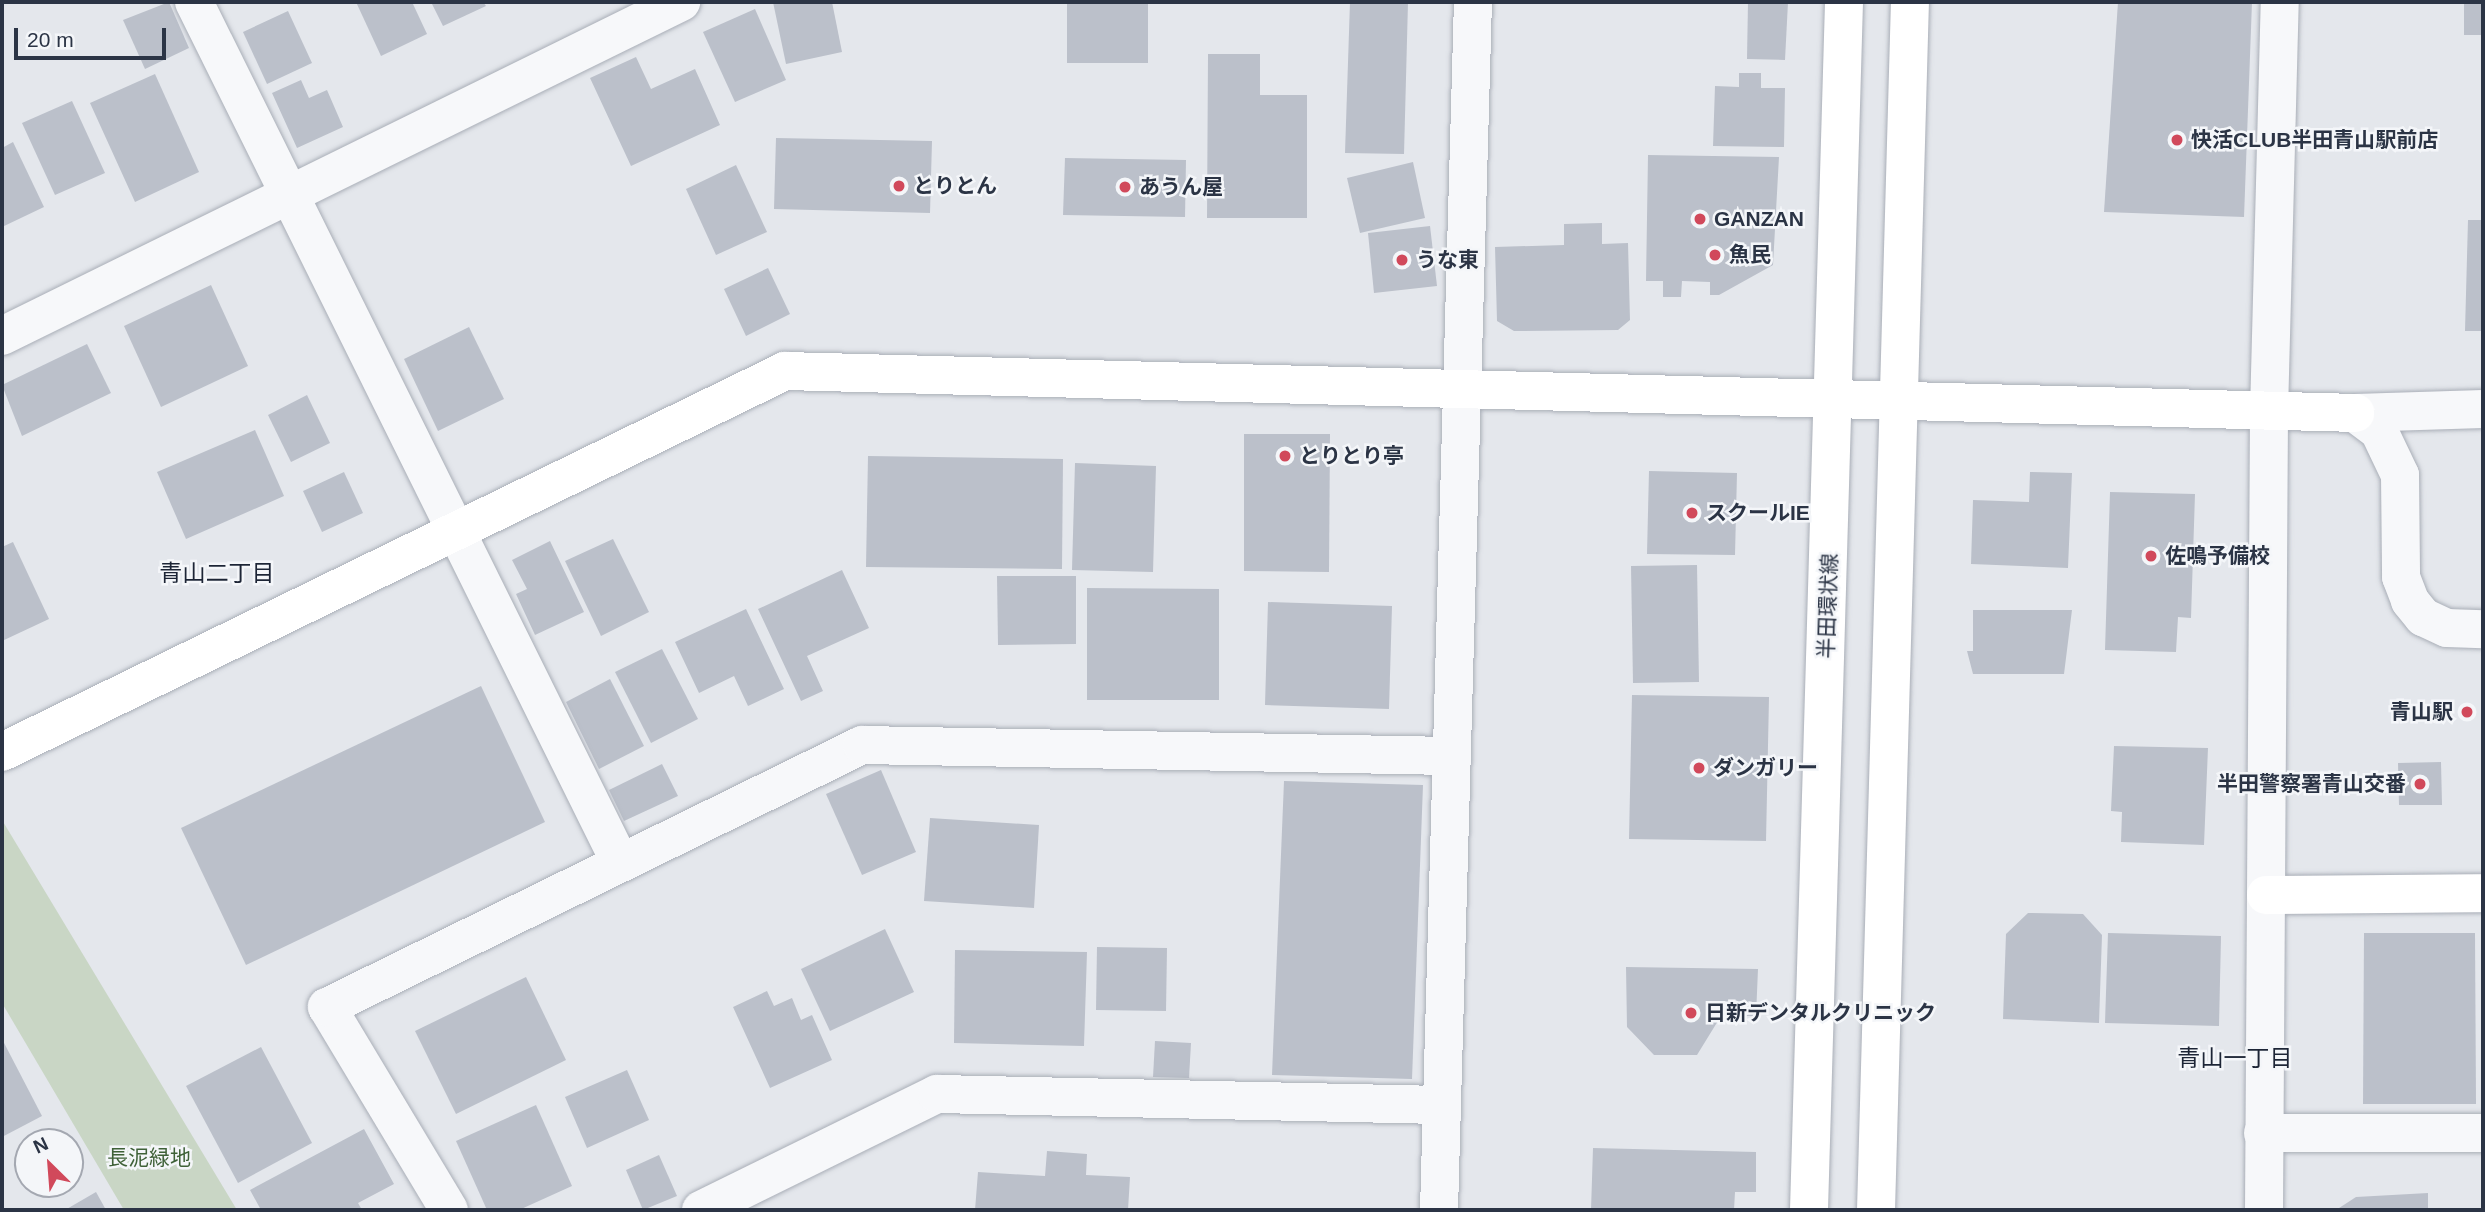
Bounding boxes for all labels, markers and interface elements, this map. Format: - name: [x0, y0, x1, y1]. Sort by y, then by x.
- scale bar: [18, 14, 170, 58]
- text: 20 m: [27, 28, 74, 51]
- place label: 快活CLUB半田青山駅前店: [2191, 127, 2438, 153]
- marker: 快活CLUB半田青山駅前店: [2169, 132, 2185, 148]
- place label: とりとん: [913, 173, 997, 199]
- place label: あうん屋: [1139, 174, 1223, 200]
- marker: とりとん: [891, 178, 907, 194]
- marker: あうん屋: [1117, 179, 1133, 195]
- place label: GANZAN: [1714, 206, 1804, 232]
- marker: GANZAN: [1692, 211, 1708, 227]
- place label: 魚民: [1729, 242, 1771, 268]
- place label: うな東: [1416, 247, 1479, 273]
- marker: 魚民: [1707, 247, 1723, 263]
- marker: うな東: [1394, 252, 1410, 268]
- place label: とりとり亭: [1299, 443, 1404, 469]
- marker: とりとり亭: [1277, 448, 1293, 464]
- place label: スクールIE: [1706, 500, 1810, 526]
- marker: スクールIE: [1684, 505, 1700, 521]
- place label: 佐鳴予備校: [2165, 543, 2270, 569]
- marker: 佐鳴予備校: [2143, 548, 2159, 564]
- street label: 半田環状線: [1814, 553, 1842, 659]
- district label: 青山二丁目: [160, 559, 274, 587]
- place label: 青山駅: [2390, 699, 2453, 725]
- marker: 青山駅: [2459, 704, 2475, 720]
- place label: ダンガリー: [1713, 755, 1818, 781]
- marker: ダンガリー: [1691, 760, 1707, 776]
- place label: 半田警察署青山交番: [2217, 771, 2406, 797]
- marker: 半田警察署青山交番: [2412, 776, 2428, 792]
- place label: 日新デンタルクリニック: [1705, 1000, 1936, 1026]
- marker: 日新デンタルクリニック: [1683, 1005, 1699, 1021]
- district label: 青山一丁目: [2178, 1044, 2292, 1072]
- north arrow: [14, 1128, 84, 1198]
- text: N: [30, 1133, 51, 1158]
- park label: 長泥緑地: [107, 1145, 191, 1171]

